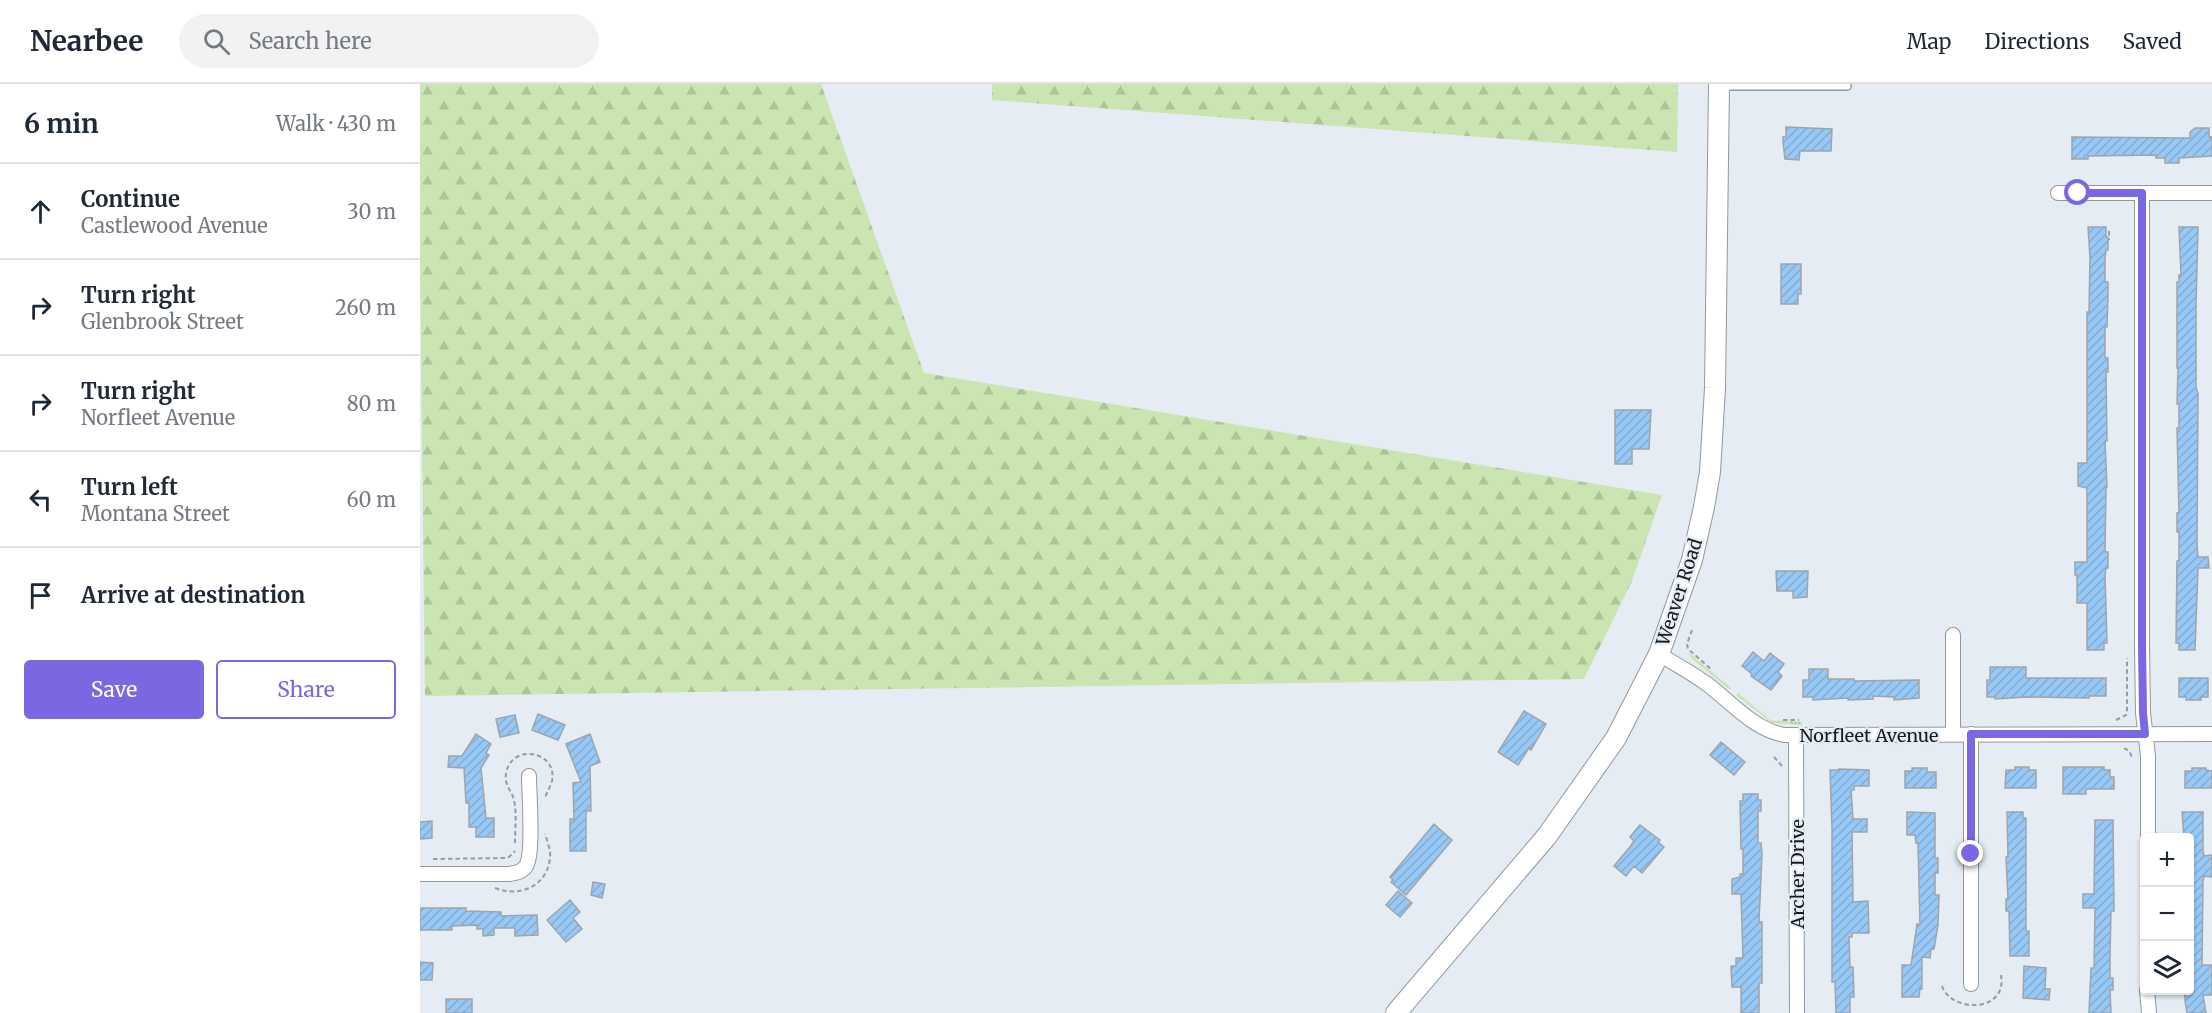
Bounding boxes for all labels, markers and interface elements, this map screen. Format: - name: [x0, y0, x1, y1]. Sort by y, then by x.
- search box: [179, 14, 599, 68]
- text: Nearbee: [30, 23, 143, 59]
- icon: search: [200, 25, 233, 58]
- text: Search here: [248, 27, 372, 55]
- text: Map: [1907, 28, 1951, 55]
- text: Directions: [1984, 28, 2089, 55]
- text: Saved: [2122, 28, 2182, 55]
- text: 6 min: [24, 107, 99, 140]
- text: Walk · 430 m: [276, 111, 396, 136]
- route start: [2064, 179, 2090, 205]
- text: Continue: [81, 185, 180, 213]
- icon: ahead: [24, 195, 57, 228]
- text: 30 m: [347, 199, 396, 224]
- text: Castlewood Avenue: [81, 213, 268, 238]
- text: Turn right: [81, 281, 195, 309]
- icon: right: [24, 291, 57, 324]
- text: 260 m: [335, 295, 396, 320]
- text: Glenbrook Street: [81, 309, 244, 334]
- text: Turn right: [81, 377, 195, 405]
- icon: right: [24, 387, 57, 420]
- text: 80 m: [347, 391, 396, 416]
- text: Norfleet Avenue: [81, 405, 235, 430]
- text: Turn left: [81, 473, 178, 501]
- icon: left: [24, 483, 57, 516]
- text: 60 m: [346, 487, 396, 512]
- text: Montana Street: [81, 501, 230, 526]
- street label: Weaver Road: [1651, 535, 1707, 650]
- icon: arrive: [24, 579, 57, 612]
- text: Arrive at destination: [81, 581, 305, 609]
- button: Save: [24, 660, 204, 719]
- button: Share: [216, 660, 396, 719]
- street label: Norfleet Avenue: [1800, 724, 1938, 747]
- street label: Archer Drive: [1786, 819, 1809, 930]
- map controls: [2140, 833, 2194, 995]
- button: +: [2140, 833, 2194, 887]
- route end: [1957, 840, 1983, 866]
- button: −: [2140, 887, 2194, 941]
- button: layers: [2140, 941, 2194, 995]

